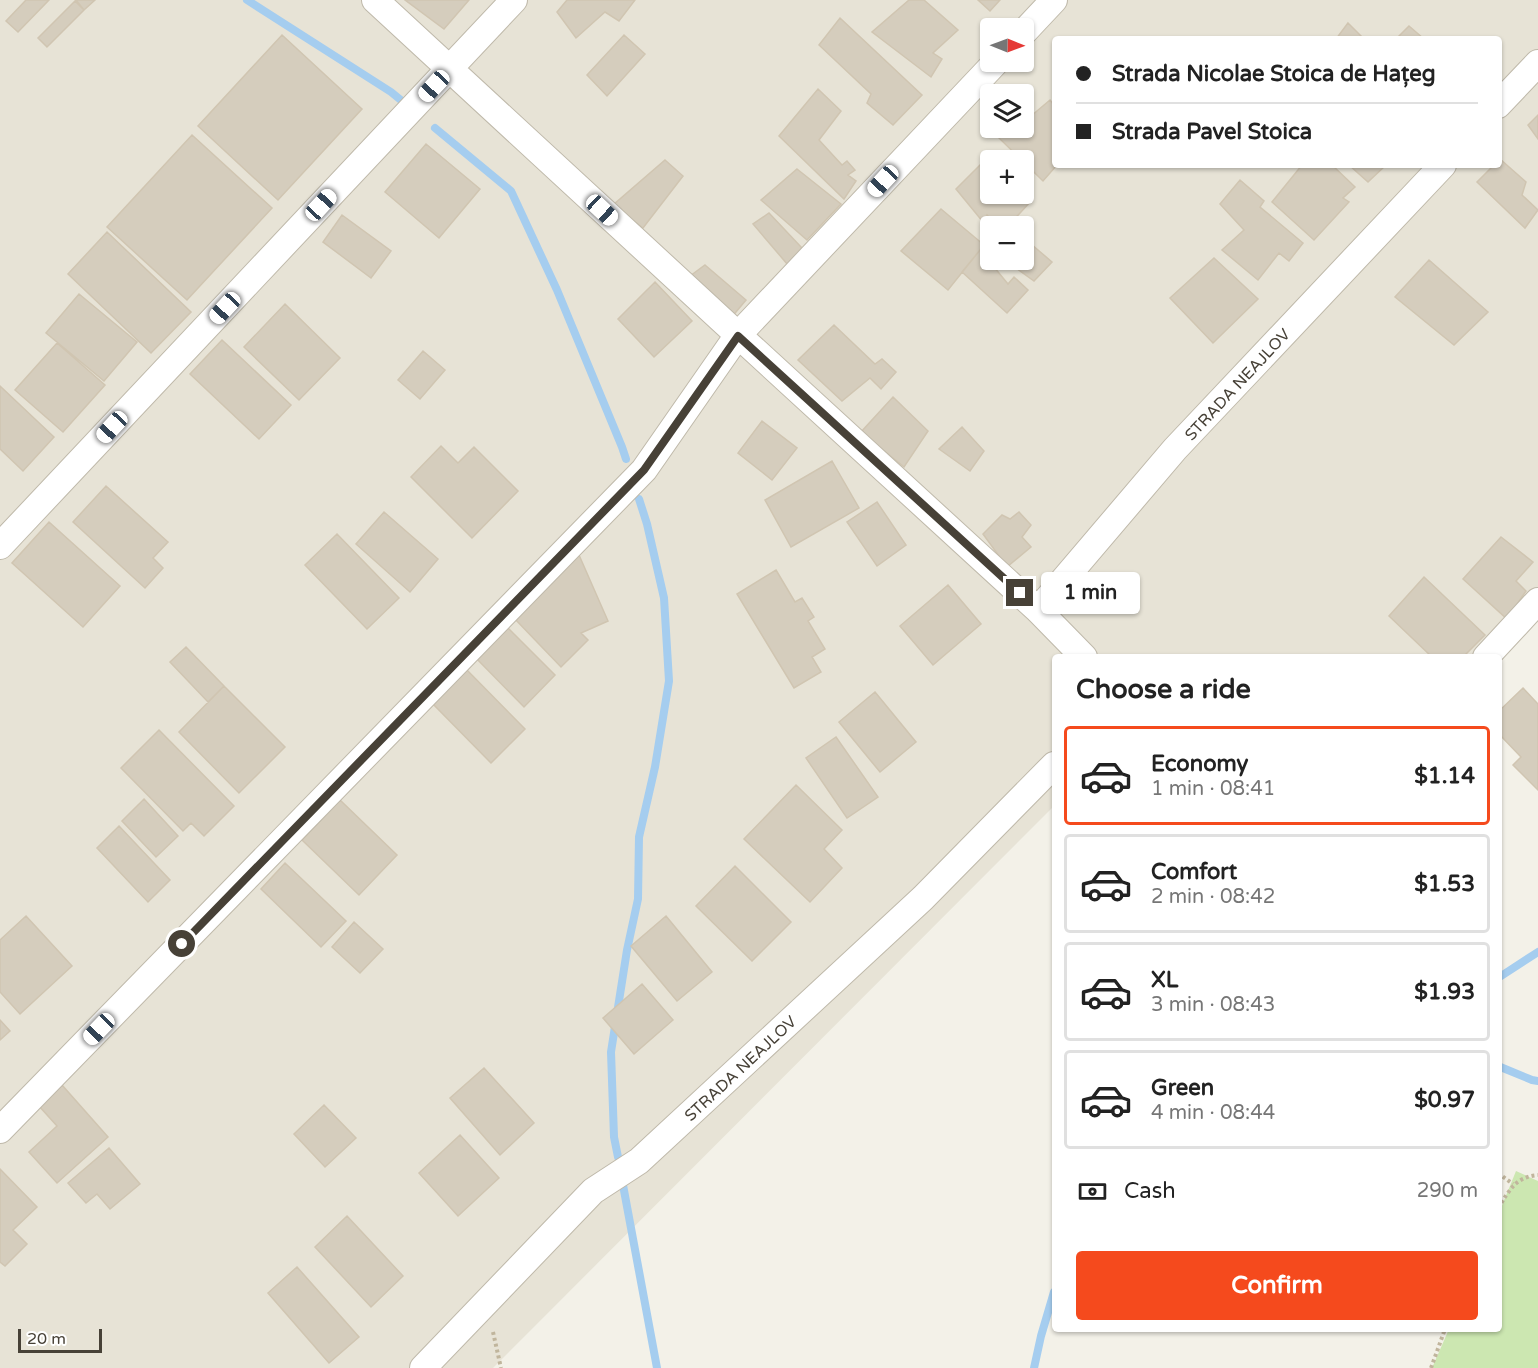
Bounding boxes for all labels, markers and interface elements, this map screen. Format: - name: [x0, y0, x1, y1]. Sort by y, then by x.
- north arrow: [980, 18, 1034, 72]
- map controls: [980, 18, 1034, 270]
- text: Strada Nicolae Stoica de Hațeg: [1112, 61, 1436, 87]
- car: [415, 67, 453, 105]
- button: layers: [980, 84, 1034, 138]
- text: Strada Pavel Stoica: [1112, 119, 1312, 145]
- button: +: [980, 150, 1034, 204]
- car: [864, 162, 902, 200]
- car: [302, 186, 340, 224]
- car: [583, 191, 621, 229]
- button: −: [980, 216, 1034, 270]
- car: [206, 289, 244, 327]
- street label: STRADA NEAJLOV: [1181, 325, 1295, 445]
- car: [93, 408, 131, 446]
- callout: 1 min: [1041, 572, 1140, 614]
- route end: [1006, 579, 1033, 606]
- text: 1 min: [1064, 581, 1117, 605]
- text: Choose a ride: [1076, 673, 1251, 706]
- icon: car: [1079, 749, 1133, 803]
- text: Economy: [1151, 751, 1248, 777]
- text: $1.14: [1414, 763, 1475, 789]
- text: 1 min · 08:41: [1151, 777, 1275, 801]
- icon: car: [1079, 857, 1133, 911]
- text: Comfort: [1151, 859, 1237, 885]
- text: $1.53: [1414, 871, 1475, 897]
- text: 2 min · 08:42: [1151, 885, 1275, 909]
- route start: [168, 930, 195, 957]
- icon: car: [1079, 965, 1133, 1019]
- text: XL: [1151, 967, 1178, 993]
- text: $1.93: [1414, 979, 1475, 1005]
- text: 3 min · 08:43: [1151, 993, 1275, 1017]
- car: [80, 1010, 118, 1048]
- street label: STRADA NEAJLOV: [681, 1012, 801, 1126]
- icon: car: [1079, 1073, 1133, 1127]
- text: Green: [1151, 1075, 1214, 1101]
- text: $0.97: [1414, 1087, 1475, 1113]
- text: 4 min · 08:44: [1151, 1101, 1275, 1125]
- icon: cash: [1076, 1175, 1109, 1208]
- text: Cash: [1124, 1178, 1176, 1204]
- text: 290 m: [1417, 1179, 1478, 1203]
- button: Confirm: [1076, 1251, 1478, 1320]
- scale bar: [18, 1326, 102, 1354]
- text: 20 m: [27, 1329, 66, 1349]

